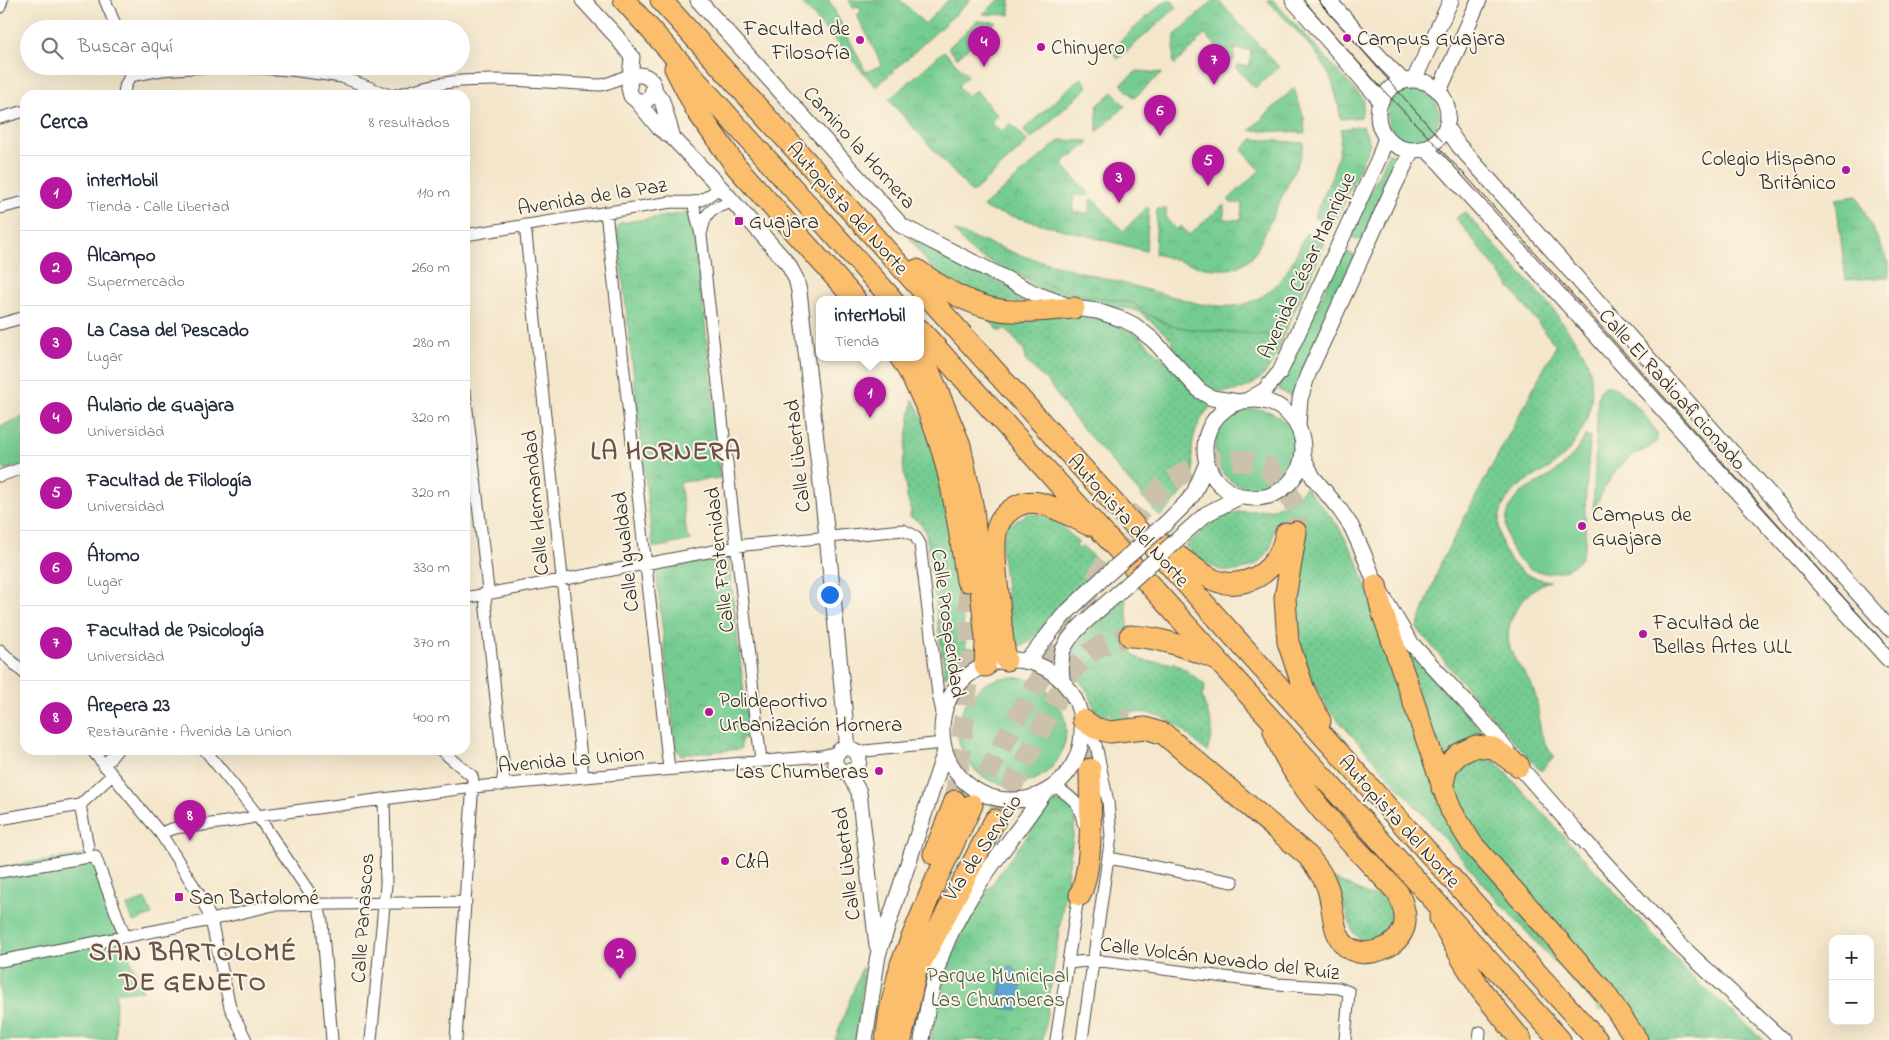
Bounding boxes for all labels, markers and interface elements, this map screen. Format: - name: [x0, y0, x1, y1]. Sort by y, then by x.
- place label: Facultad de Filosofía: [743, 15, 851, 69]
- search box: [20, 20, 470, 75]
- place label: Campus Guajara: [1357, 25, 1505, 55]
- pin: 4: [968, 26, 1000, 67]
- marker: Campus Guajara: [1341, 32, 1353, 44]
- icon: search: [38, 34, 66, 62]
- text: Buscar aquí: [78, 34, 173, 61]
- marker: Facultad de Filosofía: [854, 34, 866, 46]
- place label: Chinyero: [1051, 34, 1125, 66]
- marker: Chinyero: [1035, 41, 1047, 53]
- pin: 7: [1198, 44, 1230, 85]
- street label: Camino la Hornera: [795, 80, 922, 217]
- pin: 6: [1144, 95, 1176, 136]
- text: Cerca: [40, 108, 88, 138]
- text: 8 resultados: [368, 111, 450, 135]
- street label: Autopista del Norte: [778, 136, 915, 283]
- pin: 5: [1192, 145, 1224, 186]
- place label: Colegio Hispano Británico: [1701, 145, 1836, 199]
- pin: 3: [1103, 162, 1135, 203]
- marker: Colegio Hispano Británico: [1840, 164, 1852, 176]
- street label: Avenida César Manrique: [1251, 167, 1365, 364]
- text: interMobil: [87, 168, 158, 195]
- street label: Avenida de la Paz: [515, 171, 670, 225]
- text: 1: [53, 181, 59, 205]
- text: 110 m: [416, 181, 450, 205]
- text: Tienda · Calle Libertad: [87, 195, 230, 219]
- place label: Guajara: [749, 208, 819, 238]
- marker: Guajara: [733, 215, 745, 227]
- text: Alcampo: [87, 243, 156, 270]
- text: 2: [52, 256, 60, 280]
- text: 260 m: [412, 256, 450, 280]
- text: Supermercado: [87, 270, 185, 294]
- popup: [816, 296, 924, 361]
- text: interMobil: [834, 303, 906, 330]
- street label: Calle El Radioaficionado: [1590, 303, 1753, 478]
- text: La Casa del Pescado: [87, 318, 249, 345]
- text: Tienda: [834, 330, 879, 354]
- text: 3: [53, 331, 59, 355]
- text: 280 m: [413, 331, 450, 355]
- text: Lugar: [87, 345, 123, 369]
- pin: 1: [854, 377, 886, 418]
- text: Aulario de Guajara: [87, 393, 234, 420]
- street label: Calle Libertad: [778, 398, 820, 514]
- text: 4: [53, 406, 59, 430]
- text: 320 m: [412, 406, 450, 430]
- text: Universidad: [87, 420, 164, 444]
- street label: Calle Hermandad: [516, 429, 558, 577]
- district label: LA HORNERA: [591, 434, 741, 472]
- street label: Autopista del Norte: [1059, 448, 1196, 595]
- text: Facultad de Filología: [87, 468, 252, 495]
- text: 5: [51, 481, 61, 505]
- text: 320 m: [412, 481, 450, 505]
- street label: Calle Fraternidad: [698, 485, 744, 634]
- street label: Calle Igualdad: [606, 490, 650, 613]
- text: Universidad: [87, 495, 164, 519]
- place label: Campus de Guajara: [1592, 501, 1692, 555]
- marker: Campus de Guajara: [1576, 520, 1588, 532]
- text: Átomo: [87, 543, 140, 570]
- street label: Calle Prosperidad: [922, 547, 972, 700]
- text: 6: [52, 556, 60, 580]
- text: 330 m: [413, 556, 450, 580]
- text: Lugar: [87, 570, 123, 594]
- your location: [817, 582, 843, 608]
- place label: Facultad de Bellas Artes ULL: [1652, 609, 1792, 663]
- text: Facultad de Psicología: [87, 618, 264, 645]
- marker: Facultad de Bellas Artes ULL: [1637, 628, 1649, 640]
- text: 7: [53, 631, 59, 655]
- text: 370 m: [413, 631, 450, 655]
- text: Universidad: [87, 645, 164, 669]
- place label: Polideportivo Urbanización Hornera: [719, 687, 902, 741]
- text: Arepera 23: [87, 693, 170, 720]
- text: 8: [53, 706, 59, 730]
- text: 400 m: [413, 706, 450, 730]
- marker: Polideportivo Urbanización Hornera: [703, 706, 715, 718]
- text: Restaurante · Avenida La Union: [87, 720, 291, 744]
- street label: Avenida La Union: [497, 740, 646, 782]
- street label: Autopista del Norte: [1330, 749, 1467, 896]
- place label: Las Chumberas: [735, 758, 869, 788]
- marker: Las Chumberas: [873, 765, 885, 777]
- street label: Vía de Servicio: [936, 789, 1031, 908]
- pin: 8: [174, 800, 206, 841]
- street label: Calle Libertad: [826, 805, 870, 922]
- place label: C&A: [735, 848, 769, 878]
- street label: Calle Panascos: [344, 852, 383, 984]
- marker: C&A: [719, 855, 731, 867]
- place label: San Bartolomé: [189, 884, 319, 914]
- marker: San Bartolomé: [173, 891, 185, 903]
- street label: Calle Volcán Nevado del Ruíz: [1098, 930, 1341, 990]
- district label: SAN BARTOLOMÉ DE GENETO: [89, 935, 297, 1003]
- map controls: [1829, 935, 1874, 1025]
- button: +: [1829, 935, 1874, 980]
- pin: 2: [604, 938, 636, 979]
- park label: Parque Municipal Las Chumberas: [927, 962, 1069, 1016]
- button: −: [1829, 980, 1874, 1025]

